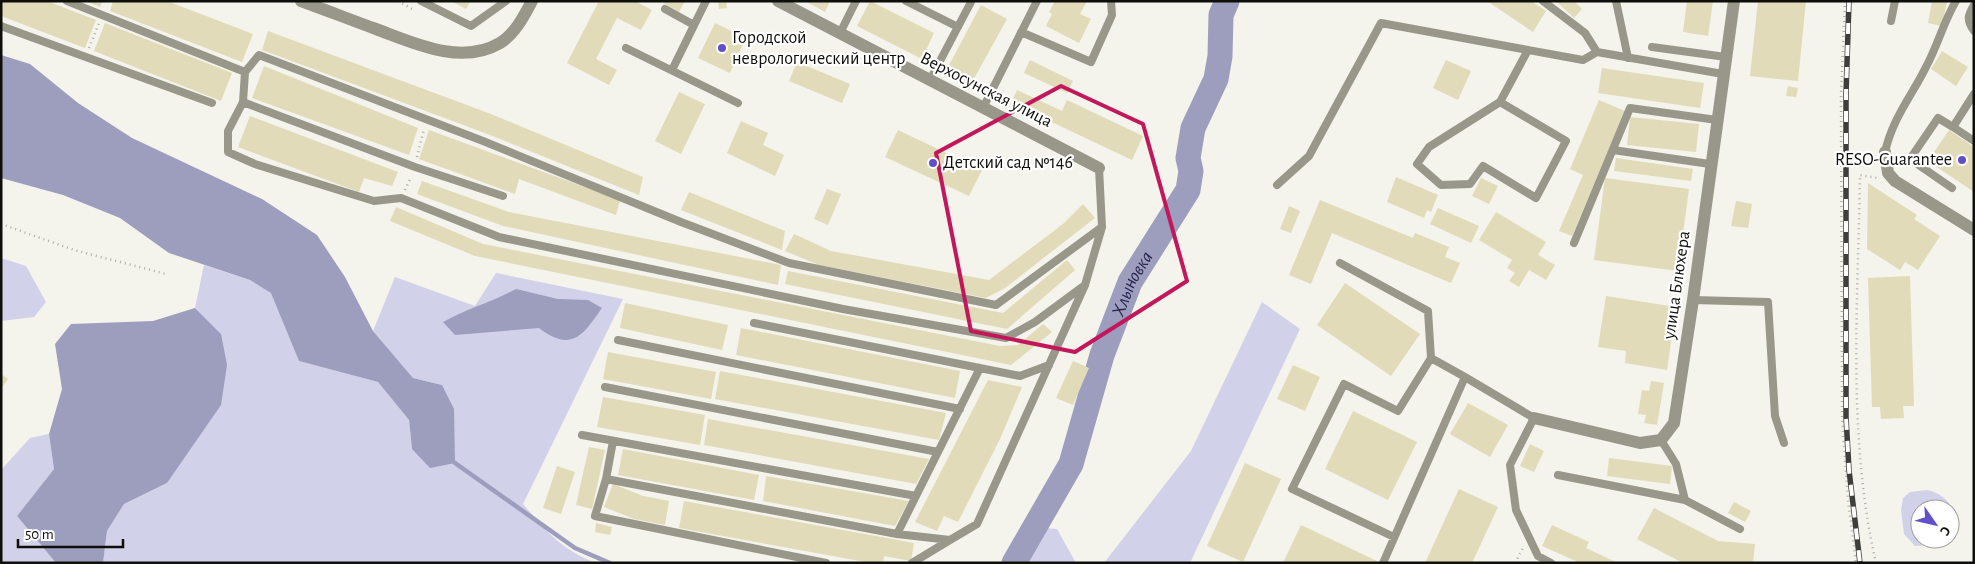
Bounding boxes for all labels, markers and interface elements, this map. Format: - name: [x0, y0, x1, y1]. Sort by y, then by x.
- place label: Городской неврологический центр: [732, 29, 905, 68]
- marker: Городской неврологический центр: [716, 42, 728, 54]
- street label: Верхосунская улица: [917, 49, 1055, 131]
- place label: RESO-Guarantee: [1835, 151, 1952, 169]
- place label: Детский сад №146: [943, 154, 1073, 172]
- marker: RESO-Guarantee: [1956, 154, 1968, 166]
- marker: Детский сад №146: [927, 157, 939, 169]
- street label: улица Блюхера: [1660, 230, 1694, 341]
- water label: Хлыновка: [1108, 248, 1156, 319]
- north arrow: [1910, 499, 1960, 549]
- scale bar: [18, 516, 122, 548]
- text: С: [1937, 524, 1953, 538]
- text: 50 m: [25, 527, 54, 542]

